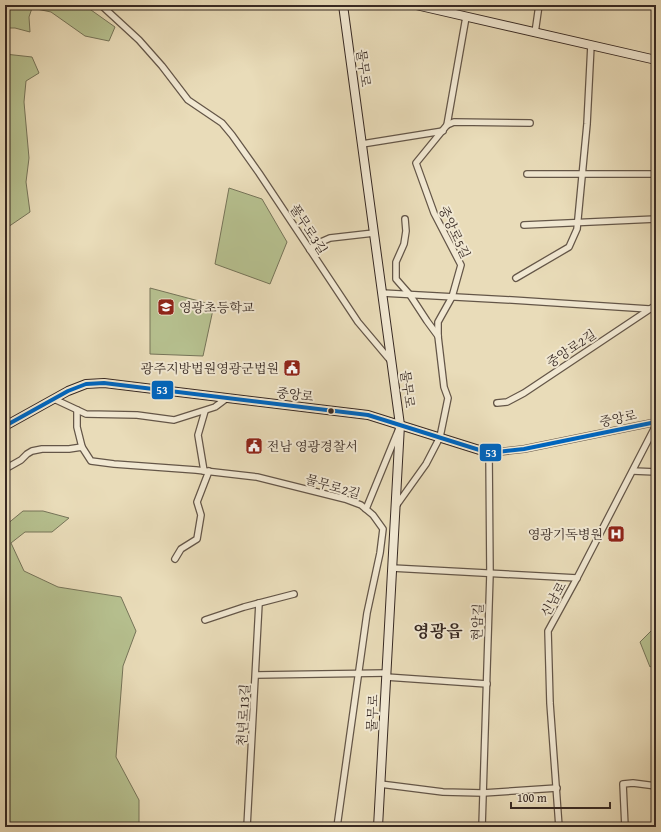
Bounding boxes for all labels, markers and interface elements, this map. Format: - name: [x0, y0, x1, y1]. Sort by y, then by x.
- street label: 물무로: [351, 48, 376, 88]
- street label: 풀무로3길: [285, 200, 332, 258]
- street label: 중앙로5길: [434, 203, 475, 262]
- school or university icon: 영광초등학교: [156, 297, 176, 317]
- place label: 영광초등학교: [179, 298, 255, 317]
- street label: 중앙로2길: [543, 325, 600, 372]
- public building icon: 광주지방법원영광군법원: [282, 358, 302, 378]
- place label: 광주지방법원영광군법원: [141, 359, 279, 378]
- street label: 물무로: [395, 369, 420, 409]
- line badge: 53: [151, 380, 174, 400]
- text: 53: [156, 382, 168, 398]
- street label: 중앙로: [275, 383, 315, 406]
- street label: 중앙로: [598, 405, 639, 432]
- unlabelled marker: [326, 406, 336, 416]
- public building icon: 전남 영광경찰서: [244, 436, 264, 456]
- place label: 전남 영광경찰서: [267, 437, 358, 456]
- line badge: 53: [479, 443, 502, 462]
- text: 53: [485, 445, 497, 461]
- street label: 물무로2길: [303, 470, 363, 503]
- hospital icon: 영광기독병원: [606, 524, 626, 544]
- place label: 영광기독병원: [528, 525, 603, 544]
- street label: 신남로: [536, 578, 571, 620]
- street label: 현암길: [467, 603, 488, 641]
- district label: 영광읍: [413, 618, 463, 643]
- street label: 천년로13길: [232, 683, 255, 747]
- street label: 물무로: [362, 693, 383, 732]
- scale bar: [511, 784, 610, 810]
- text: 100 m: [517, 789, 547, 806]

